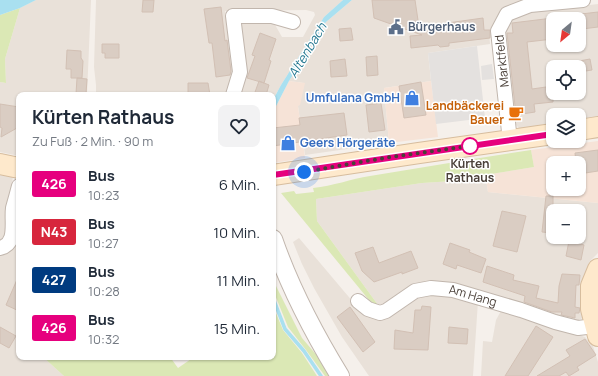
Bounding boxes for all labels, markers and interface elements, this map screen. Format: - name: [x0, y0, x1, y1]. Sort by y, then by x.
- north arrow: [546, 12, 586, 52]
- map controls: [546, 12, 586, 244]
- water label: Altenbach: [284, 18, 331, 81]
- public building icon: Bürgerhaus: [387, 18, 405, 36]
- place label: Bürgerhaus: [408, 18, 476, 35]
- street label: Marktfeld: [490, 34, 513, 88]
- button: locate: [546, 60, 586, 100]
- place label: Umfulana GmbH: [306, 89, 400, 106]
- shop icon: Umfulana GmbH: [403, 89, 421, 107]
- place label: Landbäckerei Bauer: [426, 97, 504, 128]
- text: Kürten Rathaus: [32, 104, 174, 130]
- cafe icon: Landbäckerei Bauer: [507, 104, 525, 122]
- button: heart: [218, 105, 260, 147]
- button: layers: [546, 108, 586, 148]
- text: Zu Fuß · 2 Min. · 90 m: [32, 132, 153, 150]
- shop icon: Geers Hörgeräte: [279, 134, 297, 152]
- place label: Geers Hörgeräte: [300, 134, 396, 151]
- marker: Kürten Rathaus: [461, 137, 479, 155]
- place label: Kürten Rathaus: [446, 155, 495, 186]
- button: +: [546, 156, 586, 196]
- your location: [294, 162, 314, 182]
- text: Bus: [88, 165, 115, 186]
- text: 426: [41, 174, 67, 193]
- text: 6 Min.: [219, 174, 260, 195]
- text: 10:23: [88, 186, 120, 204]
- button: −: [546, 204, 586, 244]
- text: Bus: [88, 213, 115, 234]
- text: N43: [41, 222, 67, 241]
- text: 10 Min.: [213, 222, 260, 243]
- text: 10:27: [88, 234, 119, 252]
- text: Bus: [88, 261, 115, 282]
- text: 427: [42, 270, 66, 289]
- text: 11 Min.: [216, 270, 260, 291]
- street label: Am Hang: [448, 281, 499, 310]
- text: 10:28: [88, 282, 120, 300]
- text: Bus: [88, 309, 115, 330]
- text: 426: [41, 318, 67, 337]
- text: 15 Min.: [214, 318, 260, 339]
- text: 10:32: [88, 330, 120, 348]

